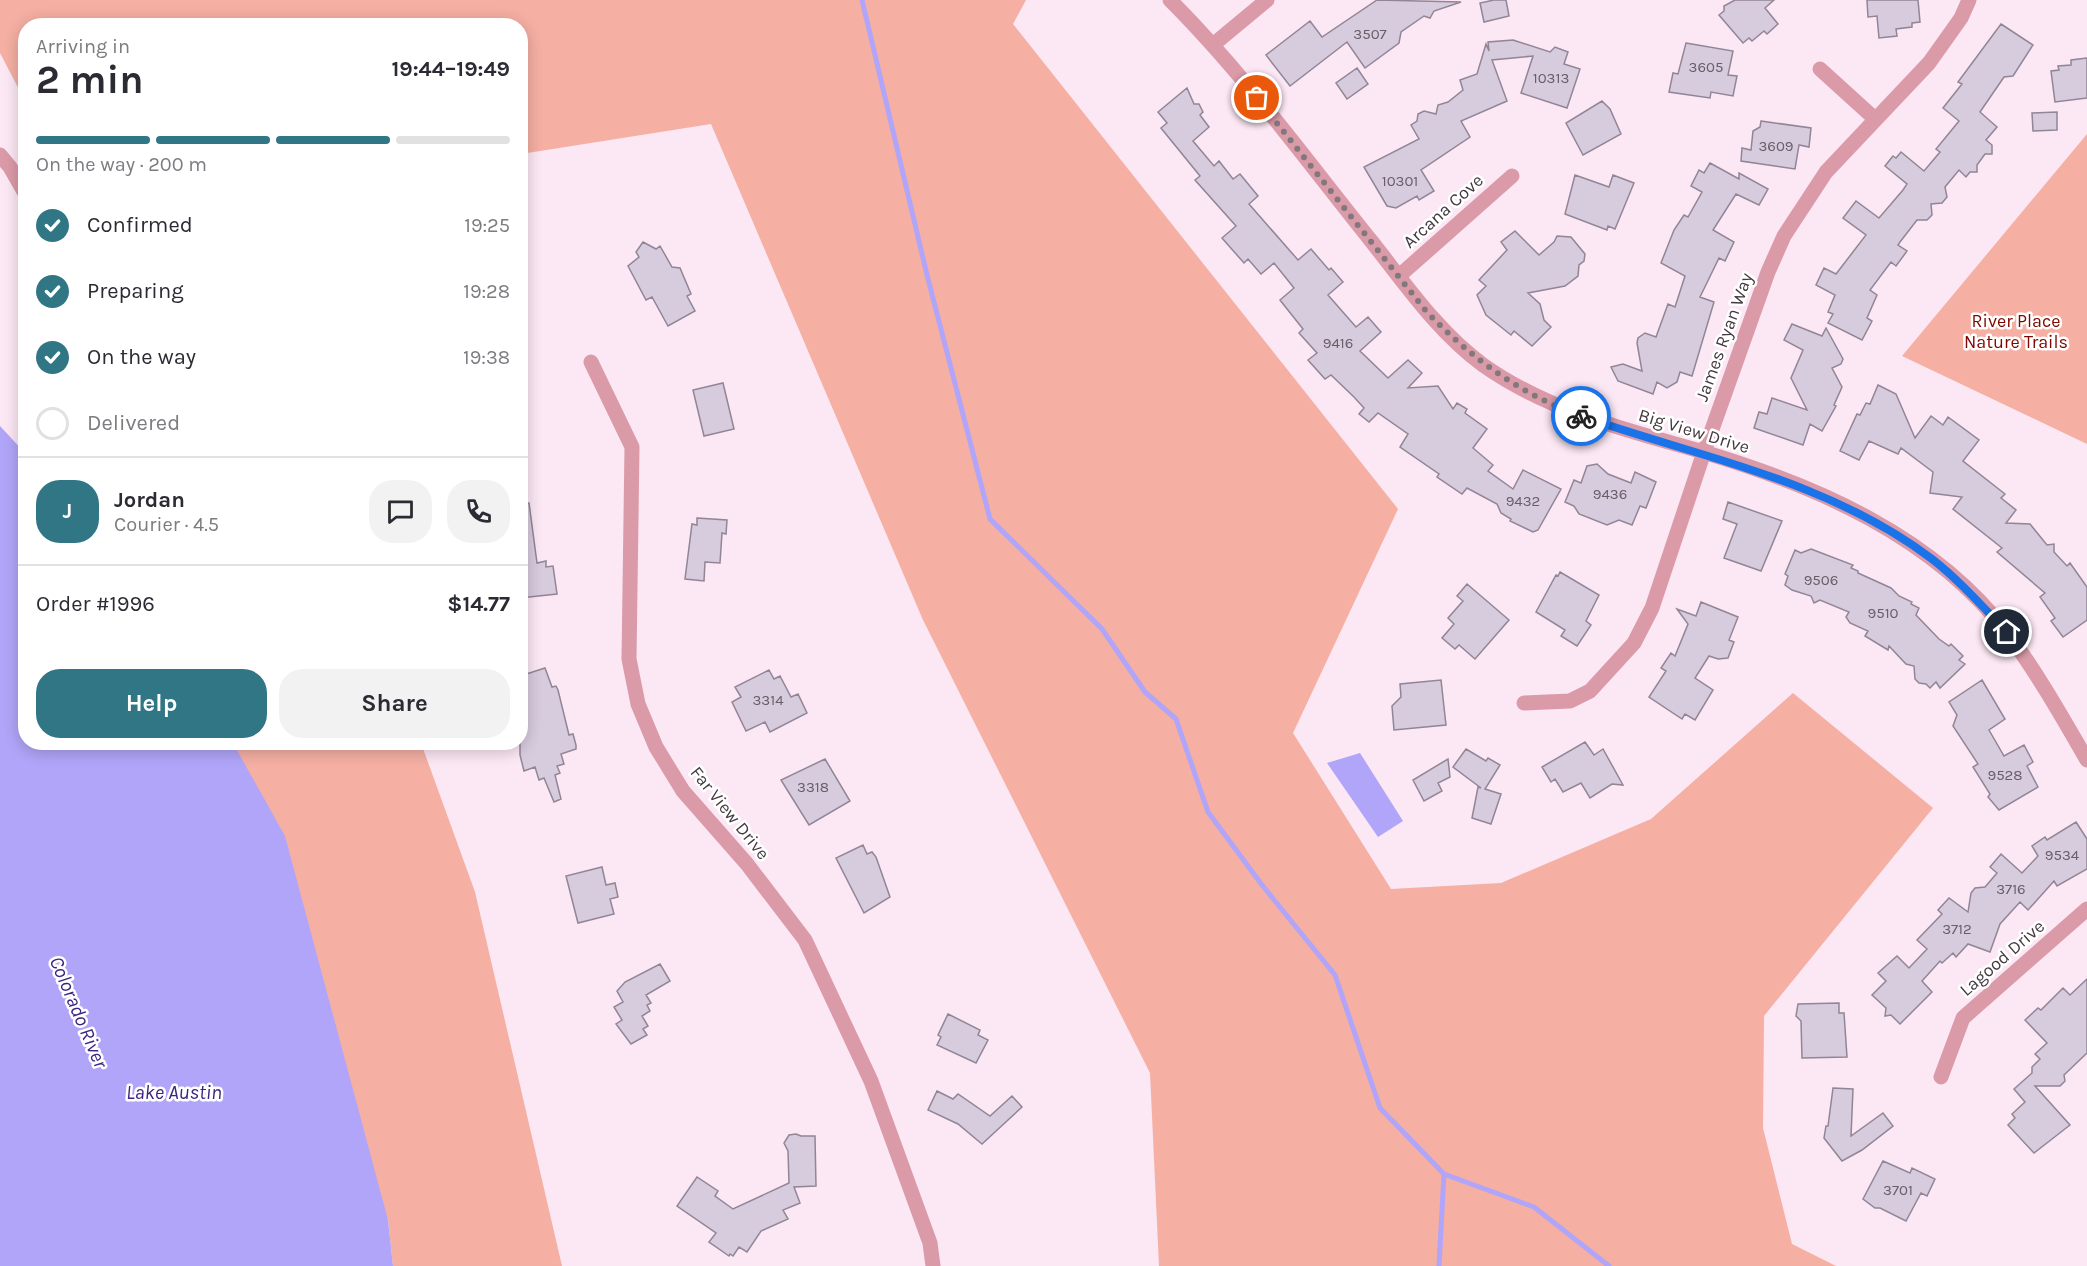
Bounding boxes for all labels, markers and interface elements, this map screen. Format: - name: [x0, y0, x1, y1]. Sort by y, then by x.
- house number: 3507: [1353, 25, 1387, 43]
- text: Arriving in: [36, 35, 130, 58]
- text: 19:44–19:49: [391, 56, 510, 82]
- text: 2 min: [36, 57, 144, 103]
- house number: 3605: [1689, 58, 1723, 76]
- house number: 10313: [1533, 69, 1569, 87]
- pin: [1231, 72, 1282, 123]
- icon: bag: [1240, 81, 1273, 114]
- house number: 3609: [1758, 137, 1794, 155]
- text: On the way · 200 m: [36, 153, 207, 176]
- street label: Arcana Cove: [1398, 169, 1488, 253]
- house number: 10301: [1382, 172, 1418, 190]
- icon: check: [36, 209, 69, 242]
- text: Confirmed: [87, 212, 193, 238]
- text: 19:25: [464, 214, 510, 237]
- street label: James Ryan Way: [1691, 269, 1758, 404]
- icon: check: [36, 275, 69, 308]
- text: Preparing: [87, 278, 184, 304]
- text: 19:28: [463, 280, 510, 303]
- park label: River Place Nature Trails: [1964, 310, 2068, 353]
- house number: 9416: [1323, 334, 1353, 352]
- icon: check: [36, 341, 69, 374]
- text: On the way: [87, 344, 196, 370]
- text: 19:38: [463, 346, 510, 369]
- courier: [1551, 386, 1611, 446]
- icon: bike: [1565, 400, 1598, 433]
- street label: Big View Drive: [1636, 404, 1752, 458]
- text: Delivered: [87, 410, 180, 436]
- button: chat: [369, 480, 432, 543]
- button: phone: [447, 480, 510, 543]
- house number: 9436: [1593, 485, 1627, 503]
- text: Jordan: [114, 487, 185, 513]
- house number: 9432: [1506, 492, 1540, 510]
- text: J: [63, 498, 72, 524]
- text: Courier · 4.5: [114, 513, 219, 536]
- house number: 9506: [1804, 571, 1838, 589]
- text: Order #1996: [36, 591, 155, 617]
- text: $14.77: [447, 591, 510, 617]
- house number: 9510: [1867, 604, 1899, 622]
- pin: [1981, 606, 2032, 657]
- icon: home: [1990, 615, 2023, 648]
- button: Help: [36, 669, 267, 738]
- button: Share: [279, 669, 510, 738]
- house number: 3314: [752, 691, 784, 709]
- street label: Far View Drive: [686, 762, 774, 864]
- house number: 9528: [1987, 766, 2023, 784]
- house number: 3318: [797, 778, 829, 796]
- house number: 9534: [2045, 846, 2080, 864]
- house number: 3716: [1996, 880, 2026, 898]
- street label: Lagood Drive: [1955, 915, 2049, 1001]
- house number: 3712: [1942, 920, 1972, 938]
- water label: Colorado River: [45, 953, 113, 1073]
- water label: Lake Austin: [126, 1081, 222, 1104]
- house number: 3701: [1883, 1181, 1913, 1199]

